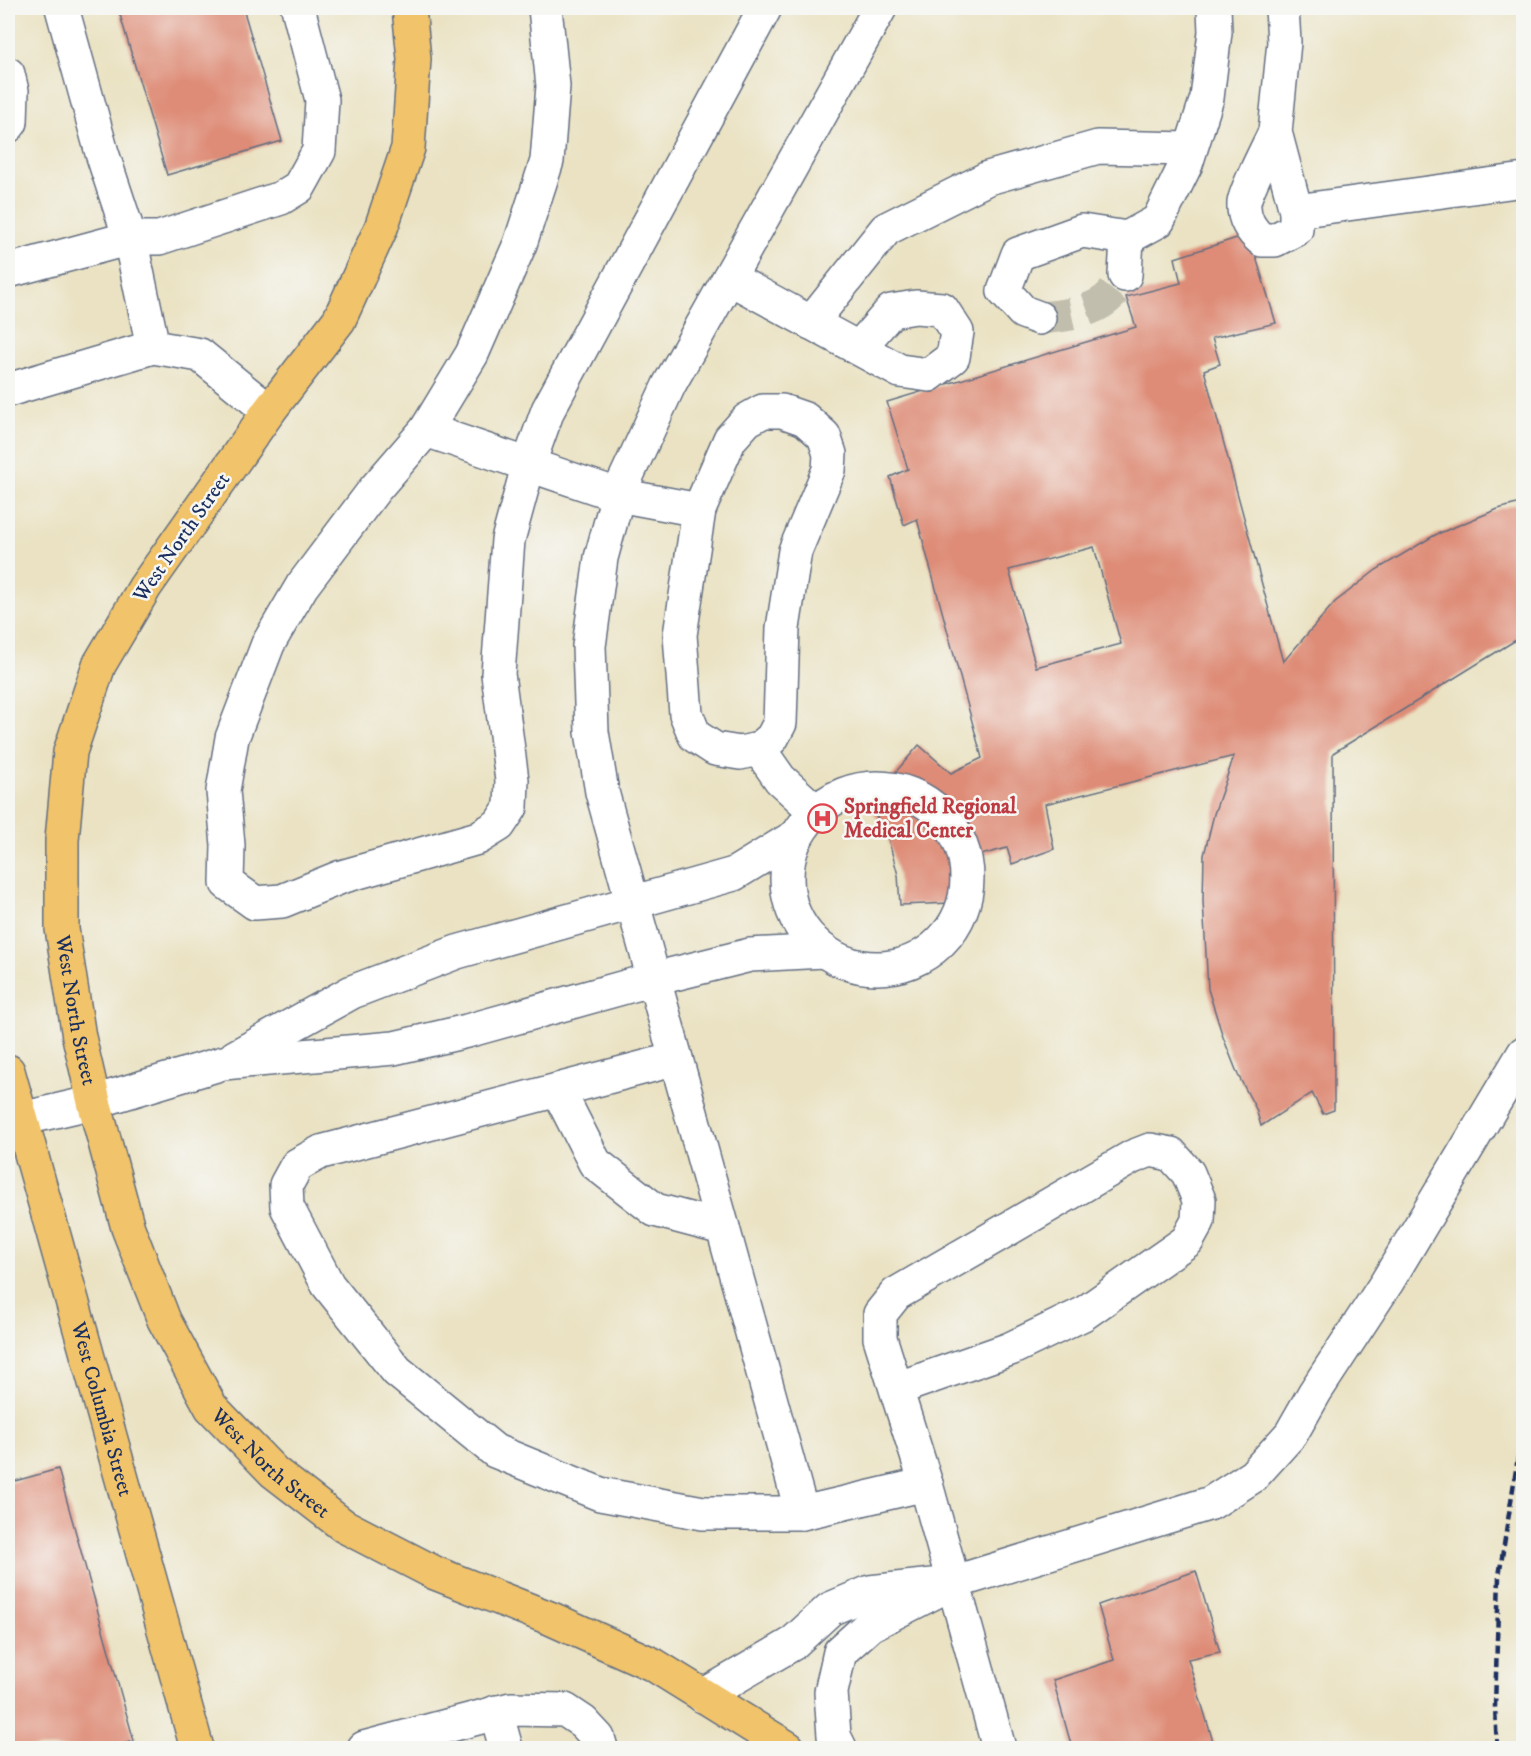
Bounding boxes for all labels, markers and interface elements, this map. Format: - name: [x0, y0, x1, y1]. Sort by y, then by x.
- street label: West North Street: [127, 468, 236, 608]
- place label: Springfield Regional Medical Center: [844, 794, 1017, 844]
- hospital icon: Springfield Regional Medical Center: [807, 802, 839, 834]
- street label: West North Street: [49, 932, 102, 1088]
- street label: West Columbia Street: [64, 1318, 138, 1500]
- street label: West North Street: [204, 1402, 335, 1524]

